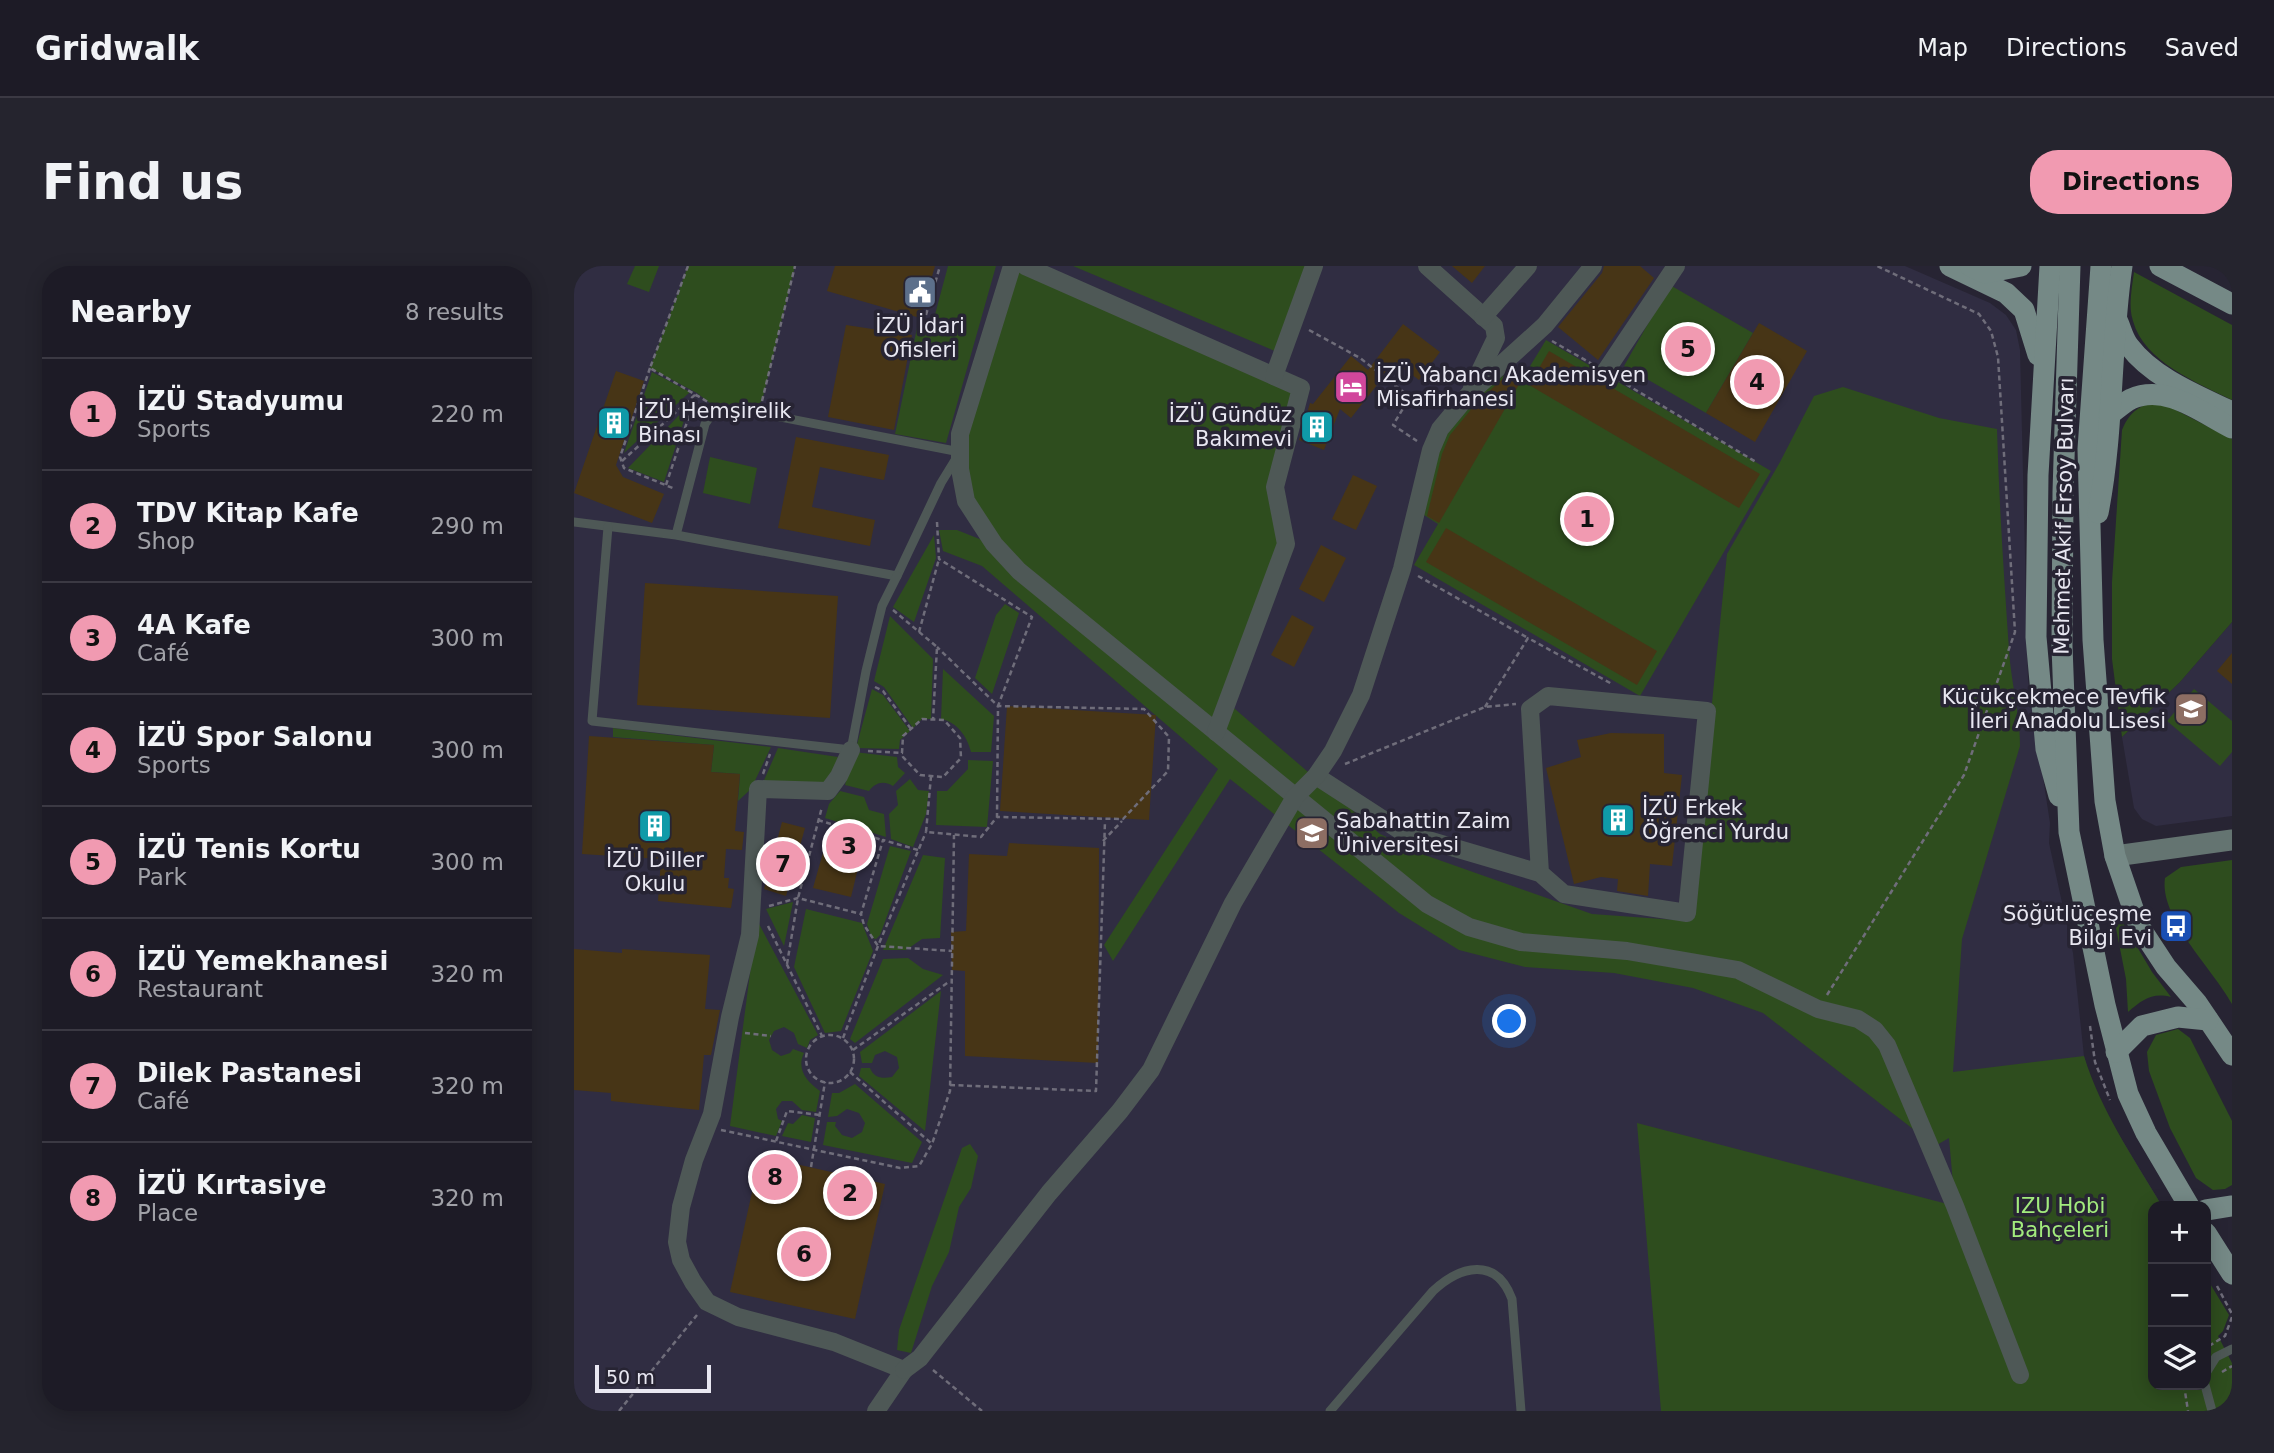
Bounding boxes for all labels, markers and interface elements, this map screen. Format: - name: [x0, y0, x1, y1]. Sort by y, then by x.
- text: Gridwalk: [35, 29, 199, 68]
- text: Map: [1917, 34, 1968, 62]
- text: Directions: [2006, 34, 2127, 62]
- text: Saved: [2165, 34, 2239, 62]
- button: Directions: [2030, 150, 2232, 214]
- text: Find us: [42, 154, 243, 211]
- public building icon: İZÜ İdari Ofisleri: [901, 273, 939, 311]
- text: Nearby: [70, 294, 192, 329]
- text: 8 results: [405, 299, 504, 325]
- place label: İZÜ İdari Ofisleri: [875, 313, 965, 362]
- pin: 5: [1665, 323, 1711, 375]
- pin: 4: [1734, 356, 1780, 408]
- place label: İZÜ Yabancı Akademisyen Misafirhanesi: [1376, 362, 1646, 411]
- hotel icon: İZÜ Yabancı Akademisyen Misafirhanesi: [1332, 368, 1370, 406]
- street label: Mehmet Akif Ersoy Bulvarı: [2050, 377, 2078, 655]
- text: İZÜ Stadyumu: [137, 386, 344, 416]
- place label: İZÜ Hemşirelik Binası: [638, 398, 792, 447]
- text: 1: [85, 401, 101, 427]
- text: 220 m: [430, 401, 504, 427]
- place label: İZÜ Gündüz Bakımevi: [1169, 402, 1292, 451]
- building icon: İZÜ Hemşirelik Binası: [595, 404, 633, 442]
- building icon: İZÜ Gündüz Bakımevi: [1298, 408, 1336, 446]
- text: Sports: [137, 416, 211, 442]
- pin: 1: [1564, 493, 1610, 545]
- text: TDV Kitap Kafe: [137, 498, 359, 528]
- text: 2: [85, 513, 101, 539]
- text: 290 m: [430, 513, 504, 539]
- text: Shop: [137, 528, 195, 554]
- text: 4A Kafe: [137, 610, 251, 640]
- text: 3: [85, 625, 101, 651]
- text: 300 m: [430, 625, 504, 651]
- text: Café: [137, 640, 189, 666]
- place label: Küçükçekmece Tevfik İleri Anadolu Lisesi: [1942, 685, 2167, 733]
- school or university icon: Küçükçekmece Tevfik İleri Anadolu Lisesi: [2172, 690, 2210, 728]
- text: İZÜ Spor Salonu: [137, 722, 373, 752]
- text: 4: [85, 737, 101, 763]
- text: 300 m: [430, 737, 504, 763]
- text: Sports: [137, 752, 211, 778]
- place label: İZÜ Erkek Öğrenci Yurdu: [1642, 795, 1789, 844]
- building icon: İZÜ Erkek Öğrenci Yurdu: [1599, 801, 1637, 839]
- building icon: İZÜ Diller Okulu: [636, 807, 674, 845]
- place label: Sabahattin Zaim Üniversitesi: [1336, 809, 1510, 857]
- school or university icon: Sabahattin Zaim Üniversitesi: [1293, 814, 1331, 852]
- pin: 3: [826, 820, 872, 872]
- text: İZÜ Tenis Kortu: [137, 834, 361, 864]
- pin: 7: [760, 838, 806, 890]
- place label: İZÜ Diller Okulu: [606, 847, 704, 896]
- text: 5: [85, 849, 101, 875]
- text: 300 m: [430, 849, 504, 875]
- text: Park: [137, 864, 187, 890]
- place label: Söğütlüçeşme Bilgi Evi: [2003, 902, 2152, 950]
- bus stop icon: Söğütlüçeşme Bilgi Evi: [2157, 907, 2195, 945]
- text: İZÜ Yemekhanesi: [137, 946, 388, 976]
- text: 6: [85, 961, 101, 987]
- text: 320 m: [430, 961, 504, 987]
- text: Restaurant: [137, 976, 263, 1002]
- your location: [1492, 1004, 1526, 1038]
- text: Dilek Pastanesi: [137, 1058, 362, 1088]
- text: 7: [85, 1073, 101, 1099]
- text: 320 m: [430, 1073, 504, 1099]
- text: Café: [137, 1088, 189, 1114]
- pin: 8: [752, 1151, 798, 1203]
- pin: 2: [827, 1167, 873, 1219]
- text: İZÜ Kırtasiye: [137, 1170, 327, 1200]
- text: 8: [85, 1185, 101, 1211]
- text: 320 m: [430, 1185, 504, 1211]
- park label: IZU Hobi Bahçeleri: [2011, 1194, 2109, 1242]
- text: Place: [137, 1200, 198, 1226]
- map controls: [2148, 1201, 2211, 1390]
- button: +: [2148, 1201, 2211, 1264]
- pin: 6: [781, 1228, 827, 1280]
- button: −: [2148, 1264, 2211, 1327]
- button: layers: [2148, 1327, 2211, 1390]
- scale bar: [595, 1362, 710, 1394]
- text: 50 m: [606, 1366, 655, 1388]

